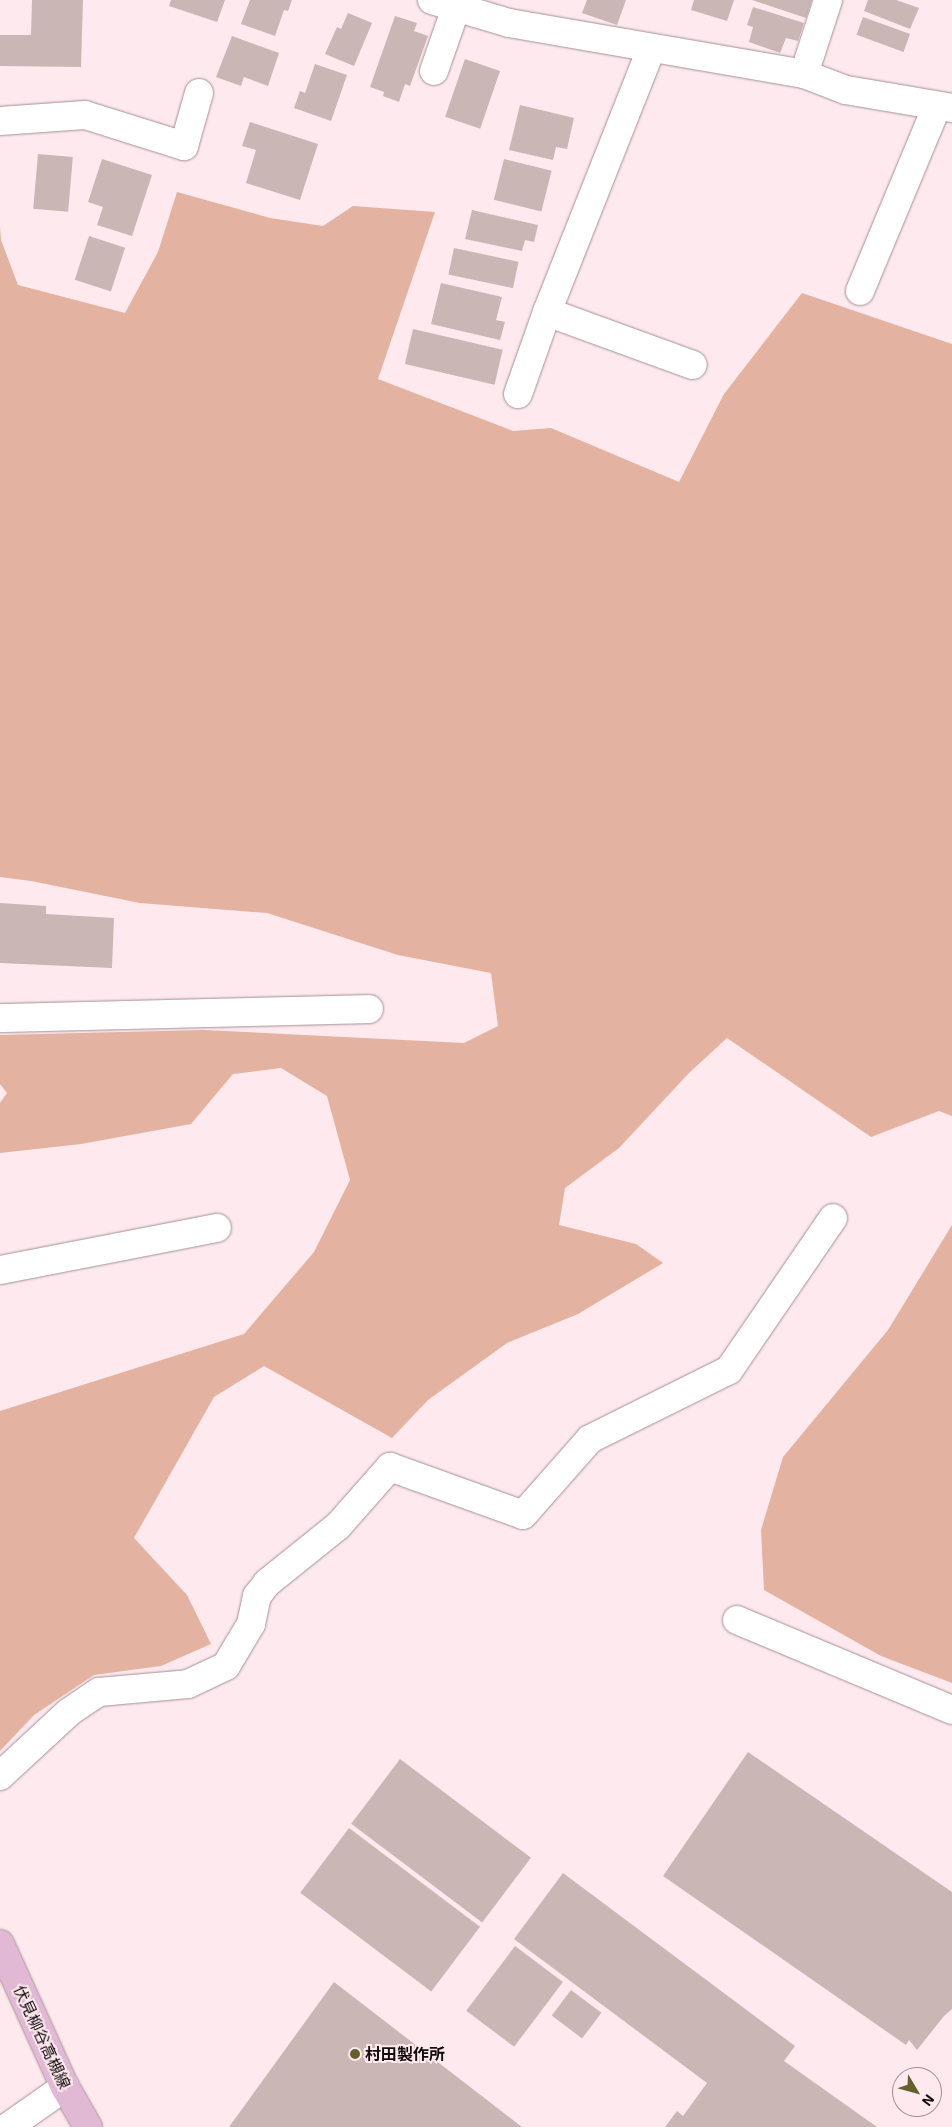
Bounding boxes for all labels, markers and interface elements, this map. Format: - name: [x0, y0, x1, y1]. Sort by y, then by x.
- street label: 伏見柳谷高槻線: [10, 1982, 74, 2092]
- place label: 村田製作所: [365, 2044, 445, 2064]
- marker: 村田製作所: [349, 2048, 361, 2060]
- north arrow: [892, 2067, 942, 2117]
- text: N: [919, 2092, 938, 2110]

